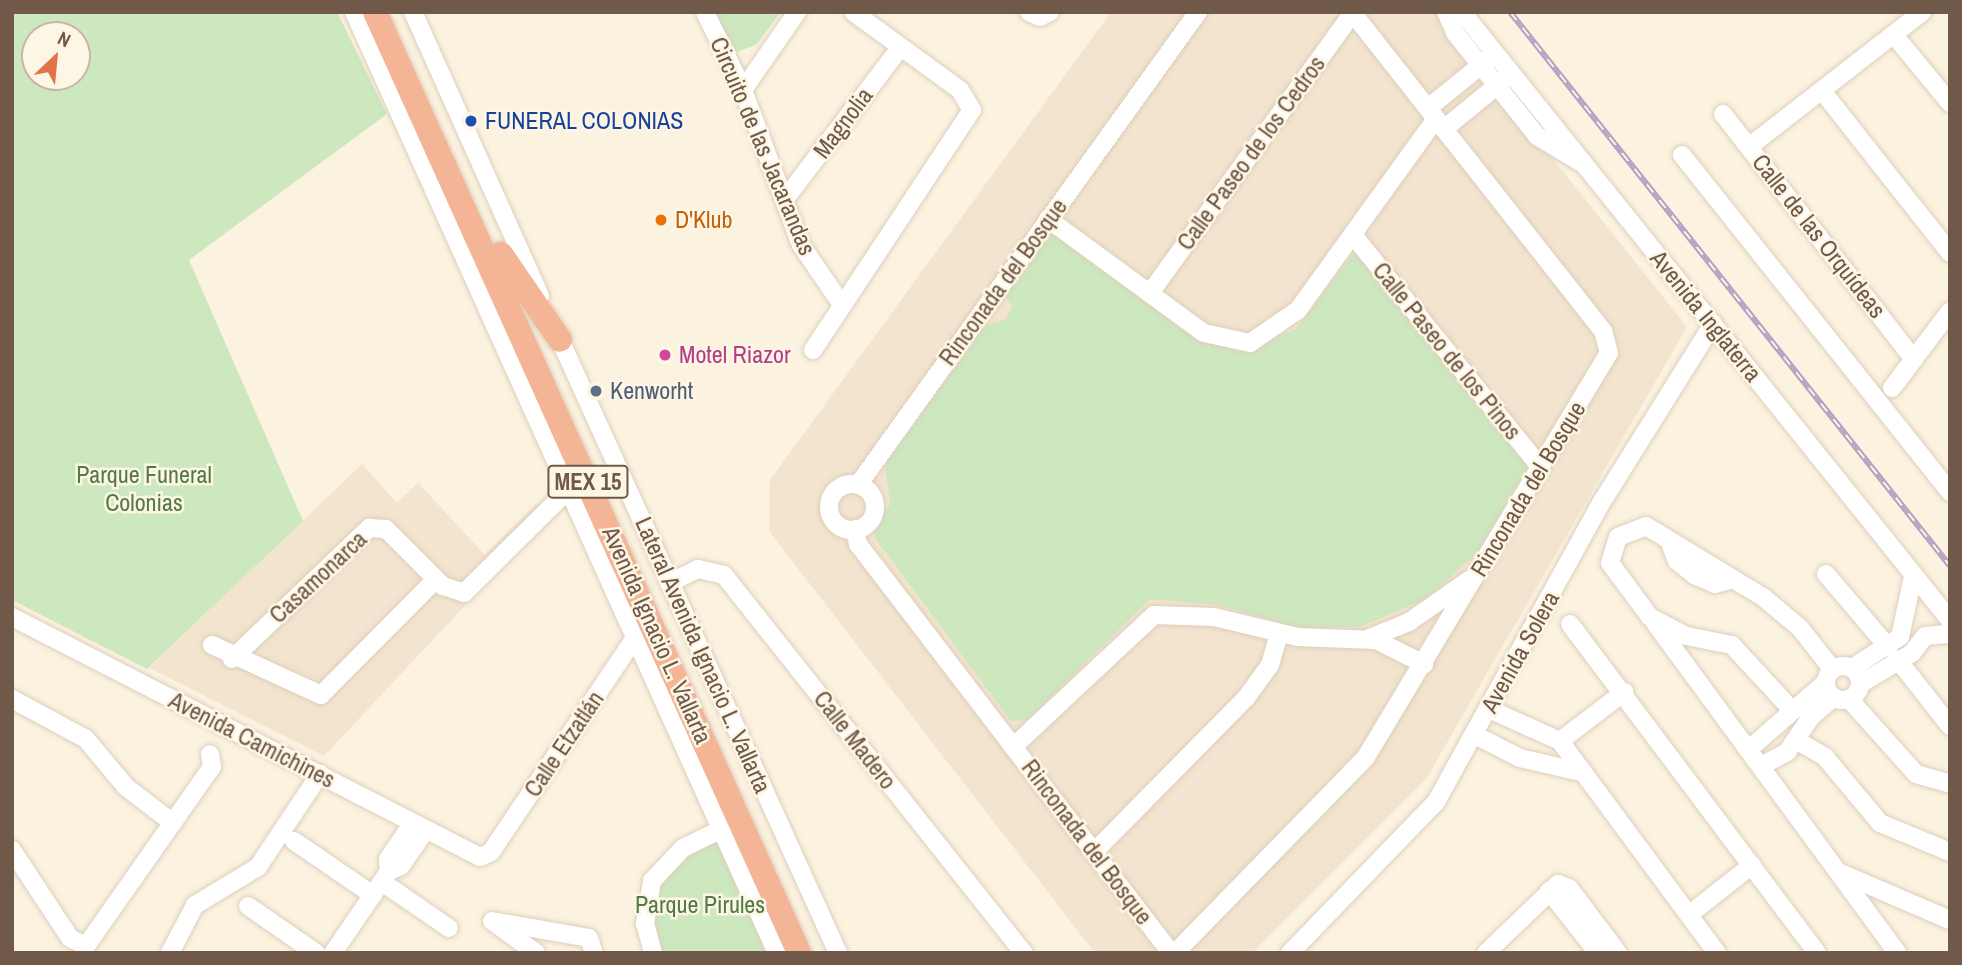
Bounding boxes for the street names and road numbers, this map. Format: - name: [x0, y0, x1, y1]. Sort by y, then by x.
- street label: Circuito de las Jacarandas: [704, 33, 822, 259]
- street label: Calle Paseo de los Cedros: [1171, 50, 1331, 256]
- street label: Magnolia: [807, 82, 879, 164]
- street label: Calle de las Orquídeas: [1746, 148, 1892, 324]
- street label: Rinconada del Bosque: [933, 193, 1073, 371]
- street label: Avenida Inglaterra: [1644, 245, 1768, 387]
- street label: Calle Paseo de los Pinos: [1367, 256, 1527, 446]
- street label: Rinconada del Bosque: [1464, 396, 1592, 582]
- road number: MEX 15: [546, 462, 630, 502]
- street label: Lateral Avenida Ignacio L. Vallarta: [629, 512, 777, 798]
- street label: Avenida Ignacio L. Vallarta: [596, 522, 718, 748]
- street label: Casamonarca: [263, 525, 373, 629]
- street label: Avenida Solera: [1475, 586, 1565, 718]
- street label: Calle Madero: [808, 685, 902, 795]
- street label: Avenida Camichines: [164, 686, 340, 794]
- street label: Calle Etzatlán: [518, 686, 610, 802]
- street label: Rinconada del Bosque: [1016, 754, 1158, 930]

